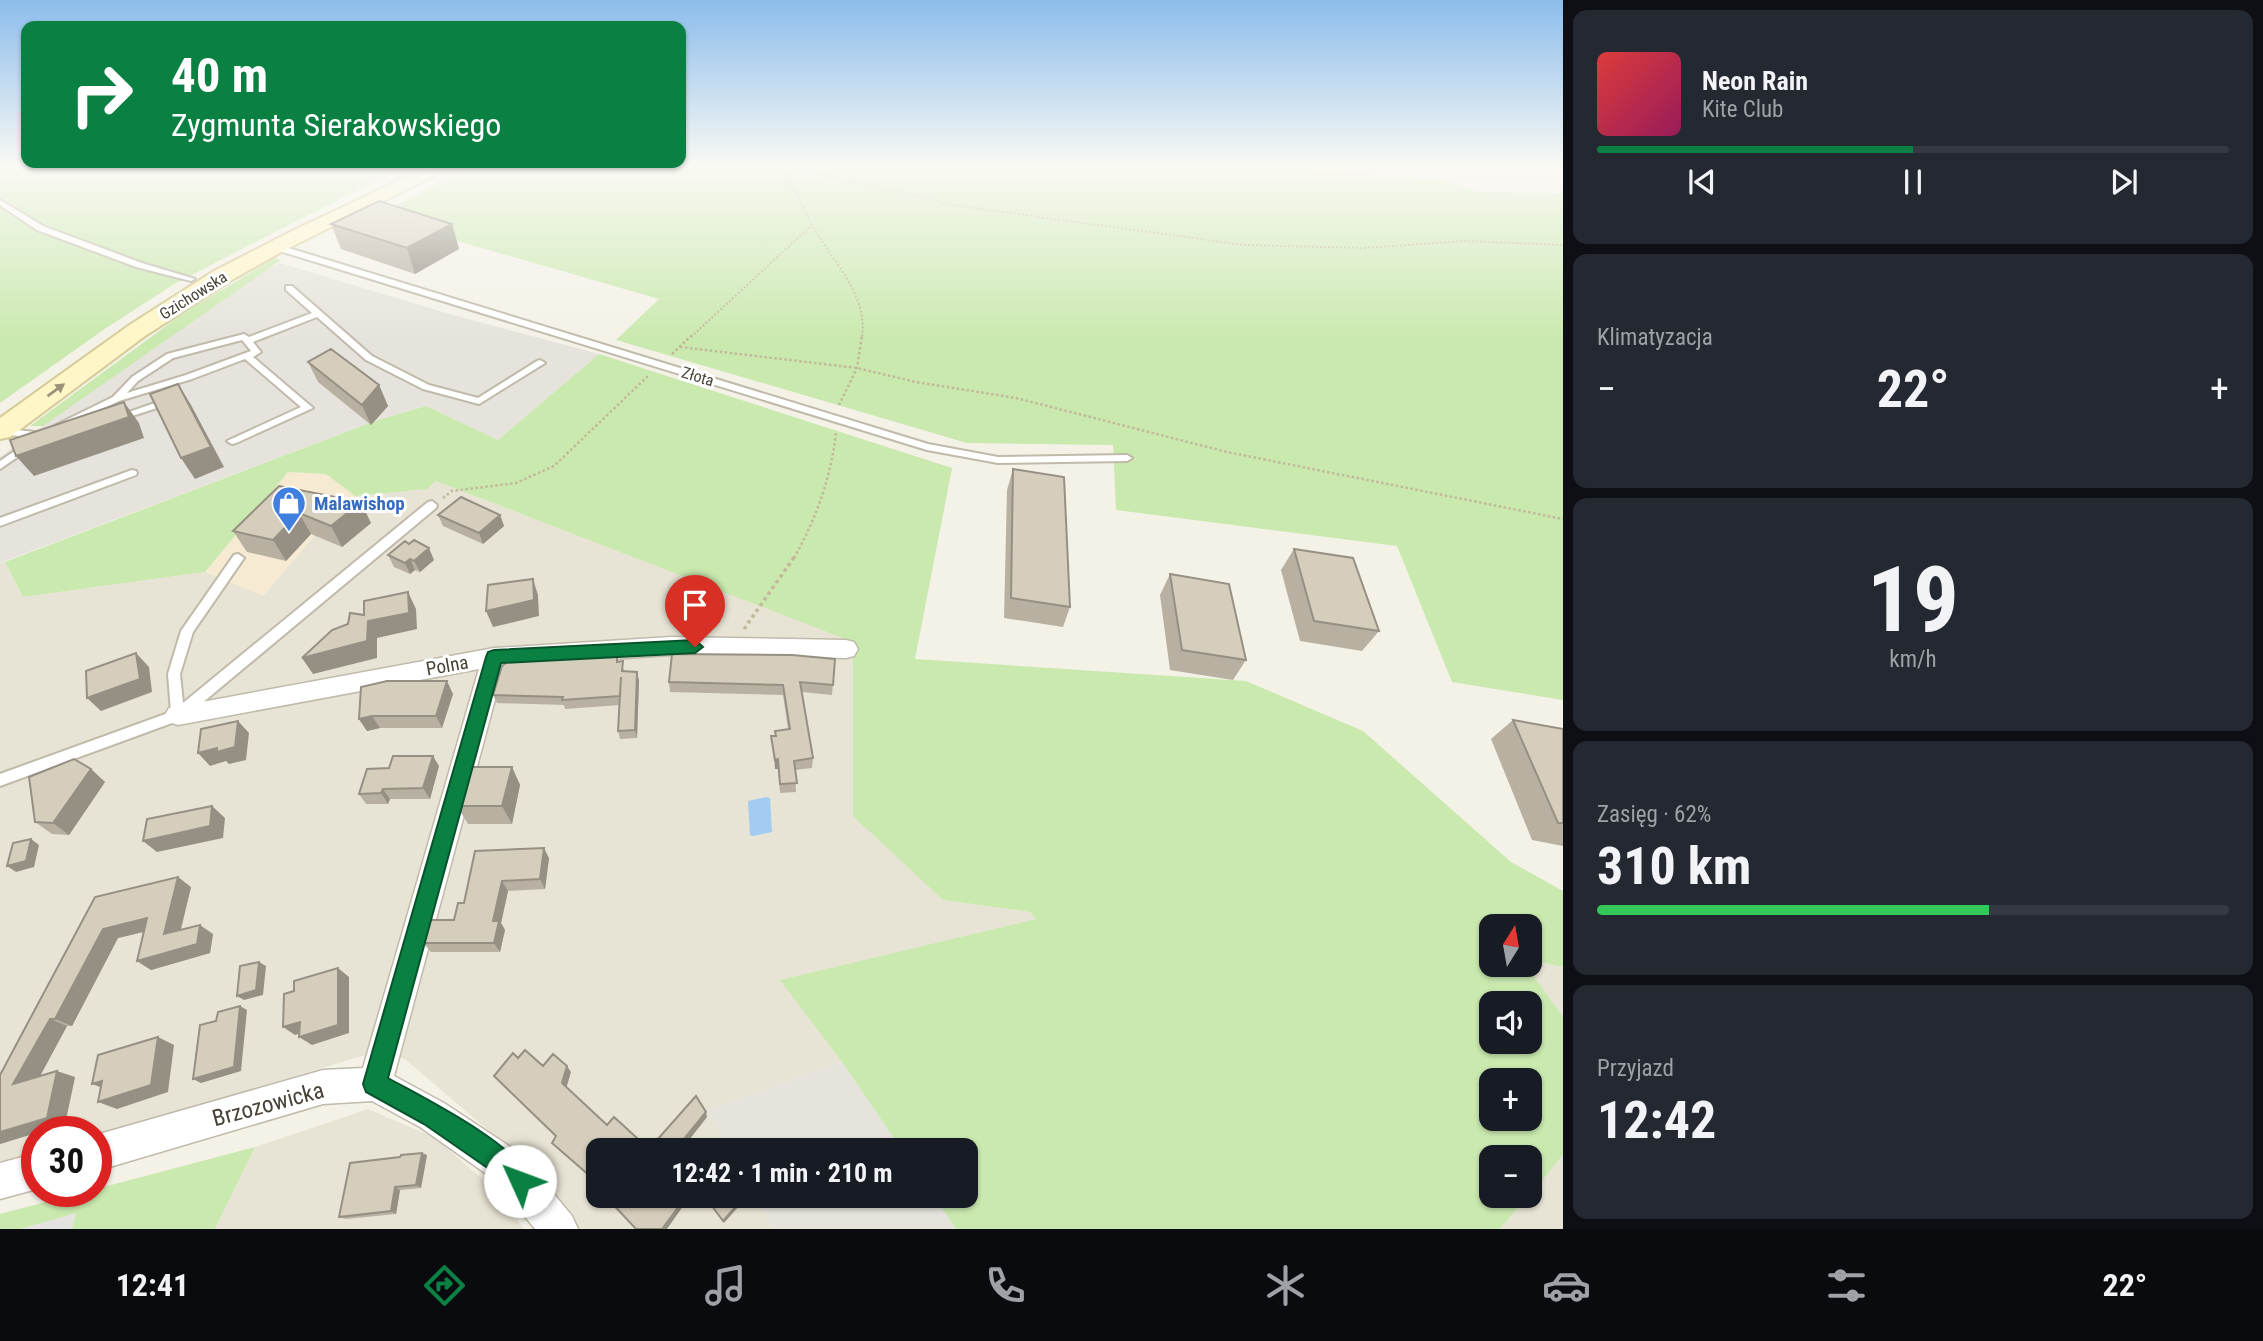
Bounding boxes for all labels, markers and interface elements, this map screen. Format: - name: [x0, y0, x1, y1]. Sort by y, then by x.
- text: 40 m: [171, 47, 268, 104]
- icon: right: [56, 49, 147, 140]
- text: Neon Rain: [1702, 66, 1808, 96]
- text: Kite Club: [1702, 96, 1783, 123]
- text: Zygmunta Sierakowskiego: [171, 106, 501, 144]
- icon: previous: [1683, 163, 1721, 201]
- icon: pause: [1894, 163, 1932, 201]
- icon: next: [2105, 163, 2143, 201]
- street label: Gzichowska: [156, 267, 230, 324]
- text: Klimatyzacja: [1597, 324, 1713, 351]
- text: 22°: [1877, 359, 1949, 420]
- street label: Złota: [679, 363, 716, 390]
- text: −: [1597, 367, 1616, 411]
- text: +: [2210, 367, 2229, 411]
- one-way arrow: [47, 383, 66, 397]
- shop icon: Malawishop: [270, 484, 308, 533]
- place label: Malawishop: [314, 492, 405, 515]
- text: 19: [1867, 547, 1959, 653]
- pin: [665, 575, 725, 647]
- icon: arrive: [676, 586, 714, 624]
- text: km/h: [1889, 646, 1937, 673]
- street label: Polna: [424, 650, 470, 681]
- text: Zasięg · 62%: [1597, 801, 1711, 828]
- text: 310 km: [1597, 836, 1751, 897]
- north arrow: [1479, 914, 1542, 976]
- map controls: [1479, 914, 1542, 1208]
- button: sound: [1479, 991, 1542, 1054]
- text: Przyjazd: [1597, 1055, 1674, 1082]
- button: +: [1479, 1068, 1542, 1131]
- street label: Brzozowicka: [209, 1077, 327, 1132]
- text: 12:42: [1597, 1090, 1716, 1151]
- speed limit sign: 30: [21, 1116, 112, 1207]
- position arrow: [483, 1144, 557, 1218]
- button: −: [1479, 1145, 1542, 1208]
- text: 12:42 · 1 min · 210 m: [672, 1158, 892, 1188]
- icon: directions: [420, 1261, 469, 1310]
- icon: music: [701, 1261, 750, 1310]
- icon: phone: [981, 1261, 1030, 1310]
- icon: climate: [1261, 1261, 1310, 1310]
- icon: car: [1542, 1261, 1591, 1310]
- icon: filters: [1822, 1261, 1871, 1310]
- text: 12:41: [116, 1266, 189, 1304]
- text: 22°: [2103, 1266, 2147, 1304]

